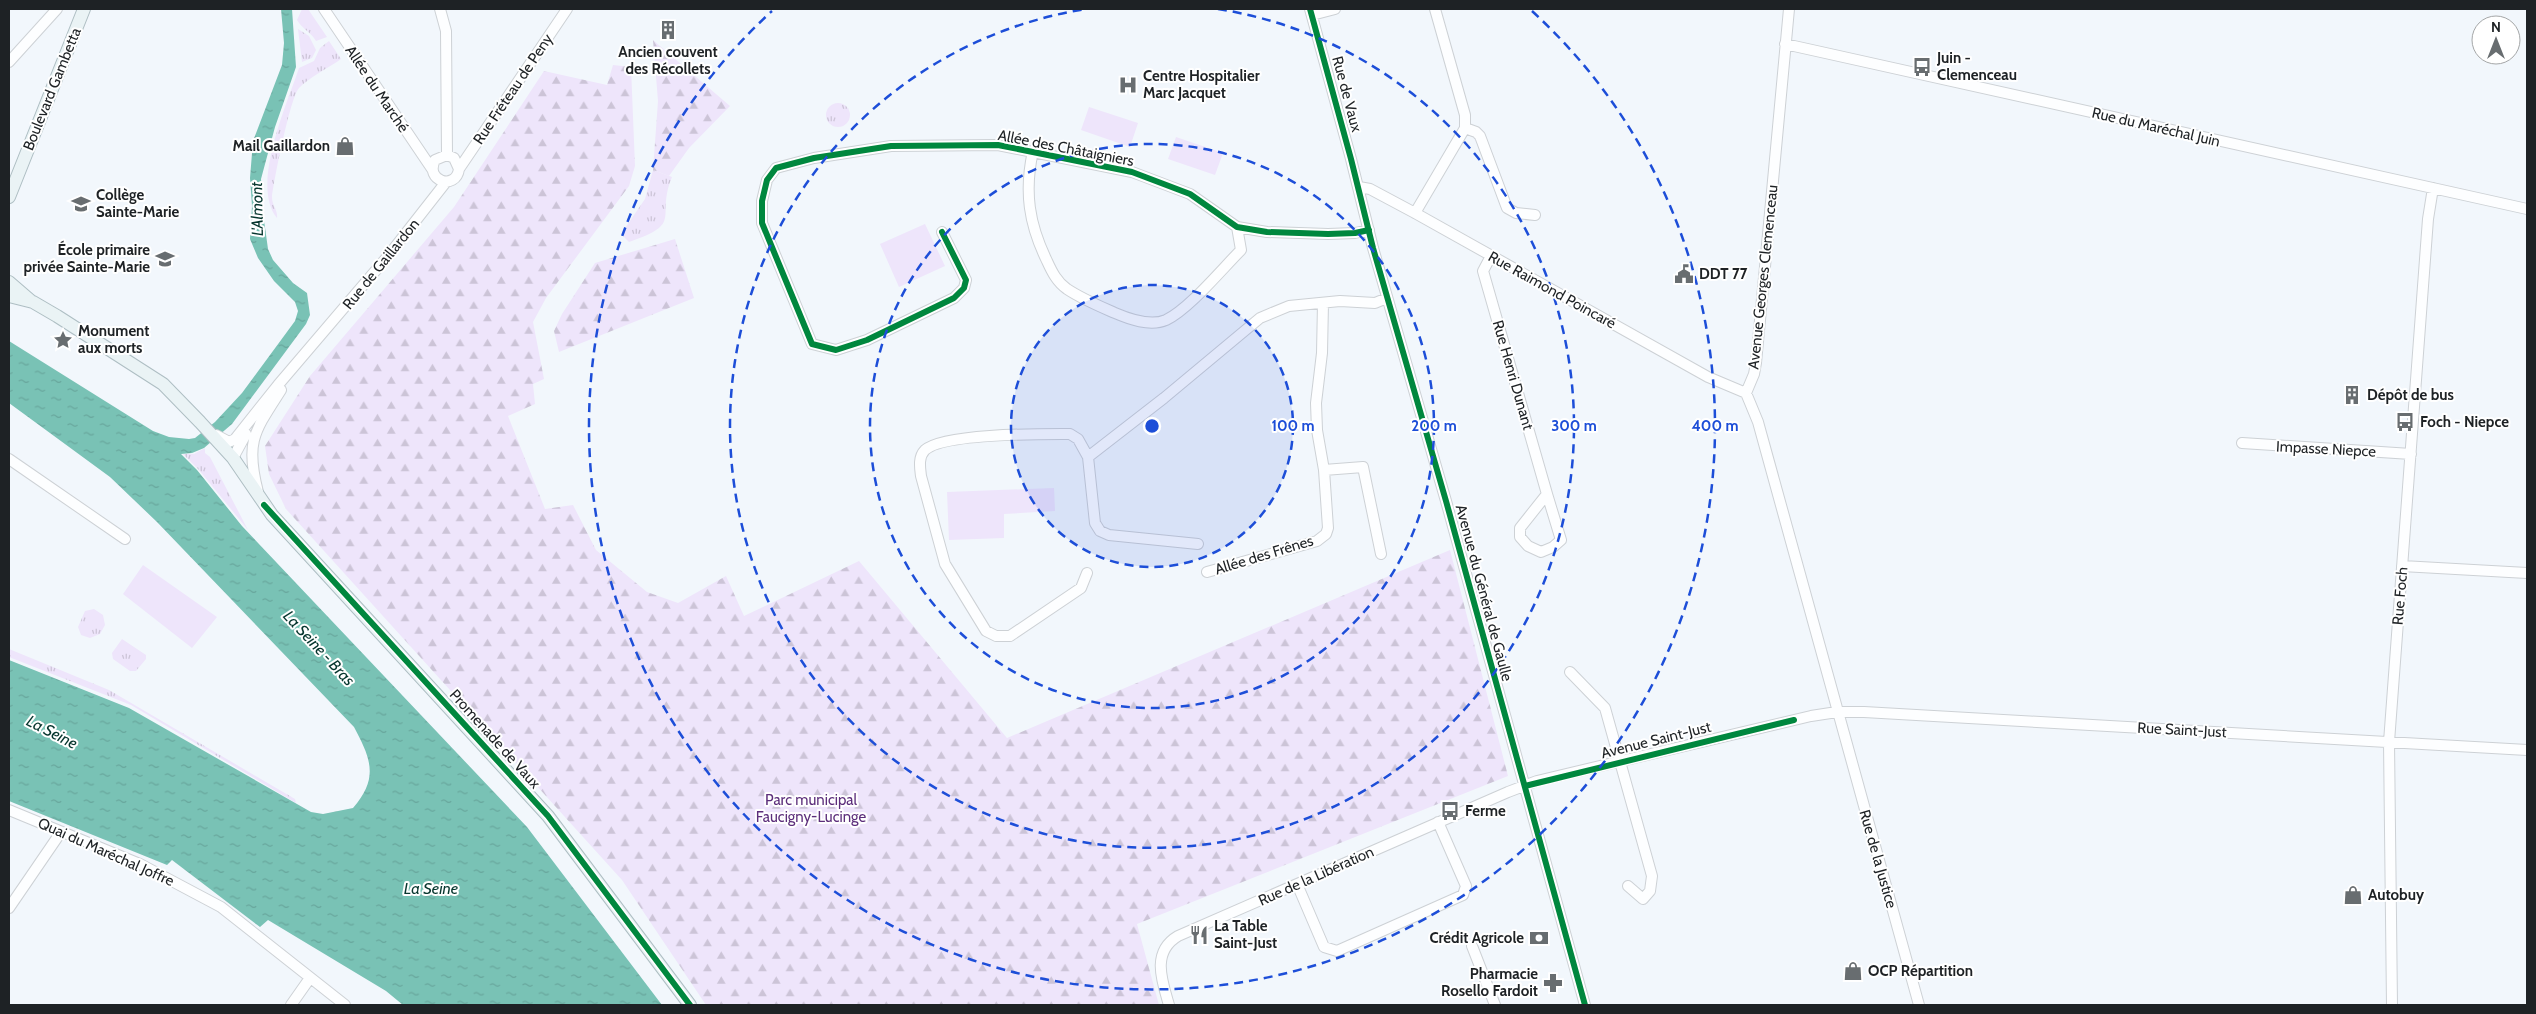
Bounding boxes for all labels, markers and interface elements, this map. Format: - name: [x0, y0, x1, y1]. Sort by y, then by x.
- north arrow: [2471, 15, 2521, 65]
- text: N: [2491, 18, 2501, 36]
- building icon: Ancien couvent des Récollets: [657, 19, 679, 41]
- street label: Boulevard Gambetta: [19, 24, 85, 153]
- street label: Rue Fréteau de Peny: [469, 30, 557, 148]
- street label: Allée du Marché: [341, 42, 413, 136]
- place label: Ancien couvent des Récollets: [618, 43, 718, 78]
- place label: Juin - Clemenceau: [1936, 49, 2017, 84]
- street label: Rue de Vaux: [1328, 54, 1366, 134]
- bus stop icon: Juin - Clemenceau: [1911, 56, 1933, 78]
- place label: Centre Hospitalier Marc Jacquet: [1143, 67, 1260, 102]
- hospital icon: Centre Hospitalier Marc Jacquet: [1117, 74, 1139, 96]
- street label: Rue du Maréchal Juin: [2090, 103, 2222, 151]
- street label: Allée des Châtaigniers: [997, 126, 1135, 170]
- shop icon: Mail Gaillardon: [334, 135, 356, 157]
- place label: Mail Gaillardon: [233, 137, 330, 155]
- water label: L'Almont: [247, 181, 267, 236]
- street label: Avenue Georges Clemenceau: [1744, 184, 1782, 370]
- place label: Collège Sainte-Marie: [96, 186, 180, 221]
- school or university icon: Collège Sainte-Marie: [70, 193, 92, 215]
- street label: Rue de Gaillardon: [339, 215, 423, 313]
- place label: École primaire privée Sainte-Marie: [23, 240, 150, 276]
- street label: Rue Raimond Poincaré: [1485, 247, 1619, 333]
- school or university icon: École primaire privée Sainte-Marie: [154, 248, 176, 270]
- public building icon: DDT 77: [1673, 263, 1695, 285]
- place label: DDT 77: [1699, 265, 1748, 283]
- street label: Rue Henri Dunant: [1489, 318, 1537, 432]
- place label: Monument aux morts: [78, 322, 149, 357]
- place icon: Monument aux morts: [52, 329, 74, 351]
- building icon: Dépôt de bus: [2341, 384, 2363, 406]
- place label: Dépôt de bus: [2367, 386, 2454, 404]
- bus stop icon: Foch - Niepce: [2394, 411, 2416, 433]
- place label: Foch - Niepce: [2420, 413, 2509, 431]
- centre of rings: [1143, 417, 1161, 435]
- text: 100 m: [1271, 417, 1315, 435]
- text: 200 m: [1411, 417, 1457, 435]
- text: 300 m: [1551, 417, 1597, 435]
- text: 400 m: [1692, 417, 1738, 435]
- street label: Impasse Niepce: [2276, 437, 2377, 461]
- street label: Avenue du Général de Gaulle: [1452, 503, 1516, 684]
- street label: Allée des Frênes: [1213, 531, 1315, 579]
- street label: Rue Foch: [2388, 566, 2412, 626]
- water label: La Seine - Bras: [279, 607, 359, 689]
- street label: Promenade de Vaux: [446, 686, 544, 792]
- water label: La Seine: [23, 711, 81, 753]
- street label: Avenue Saint-Just: [1599, 718, 1713, 762]
- street label: Rue Saint-Just: [2137, 719, 2227, 741]
- park label: Parc municipal Faucigny-Lucinge: [756, 791, 867, 826]
- bus stop icon: Ferme: [1439, 800, 1461, 822]
- place label: Ferme: [1465, 802, 1506, 820]
- street label: Rue de la Justice: [1855, 808, 1901, 911]
- street label: Quai du Maréchal Joffre: [35, 814, 177, 890]
- street label: Rue de la Libération: [1255, 842, 1377, 910]
- water label: La Seine: [404, 879, 458, 898]
- shop icon: Autobuy: [2342, 884, 2364, 906]
- place label: Autobuy: [2368, 886, 2425, 904]
- place label: La Table Saint-Just: [1214, 917, 1277, 952]
- restaurant icon: La Table Saint-Just: [1188, 924, 1210, 946]
- bank icon: Crédit Agricole: [1528, 927, 1550, 949]
- place label: Crédit Agricole: [1429, 929, 1524, 947]
- shop icon: OCP Répartition: [1842, 960, 1864, 982]
- place label: OCP Répartition: [1868, 962, 1973, 980]
- place label: Pharmacie Rosello Fardoit: [1441, 965, 1538, 1000]
- pharmacy icon: Pharmacie Rosello Fardoit: [1542, 972, 1564, 994]

